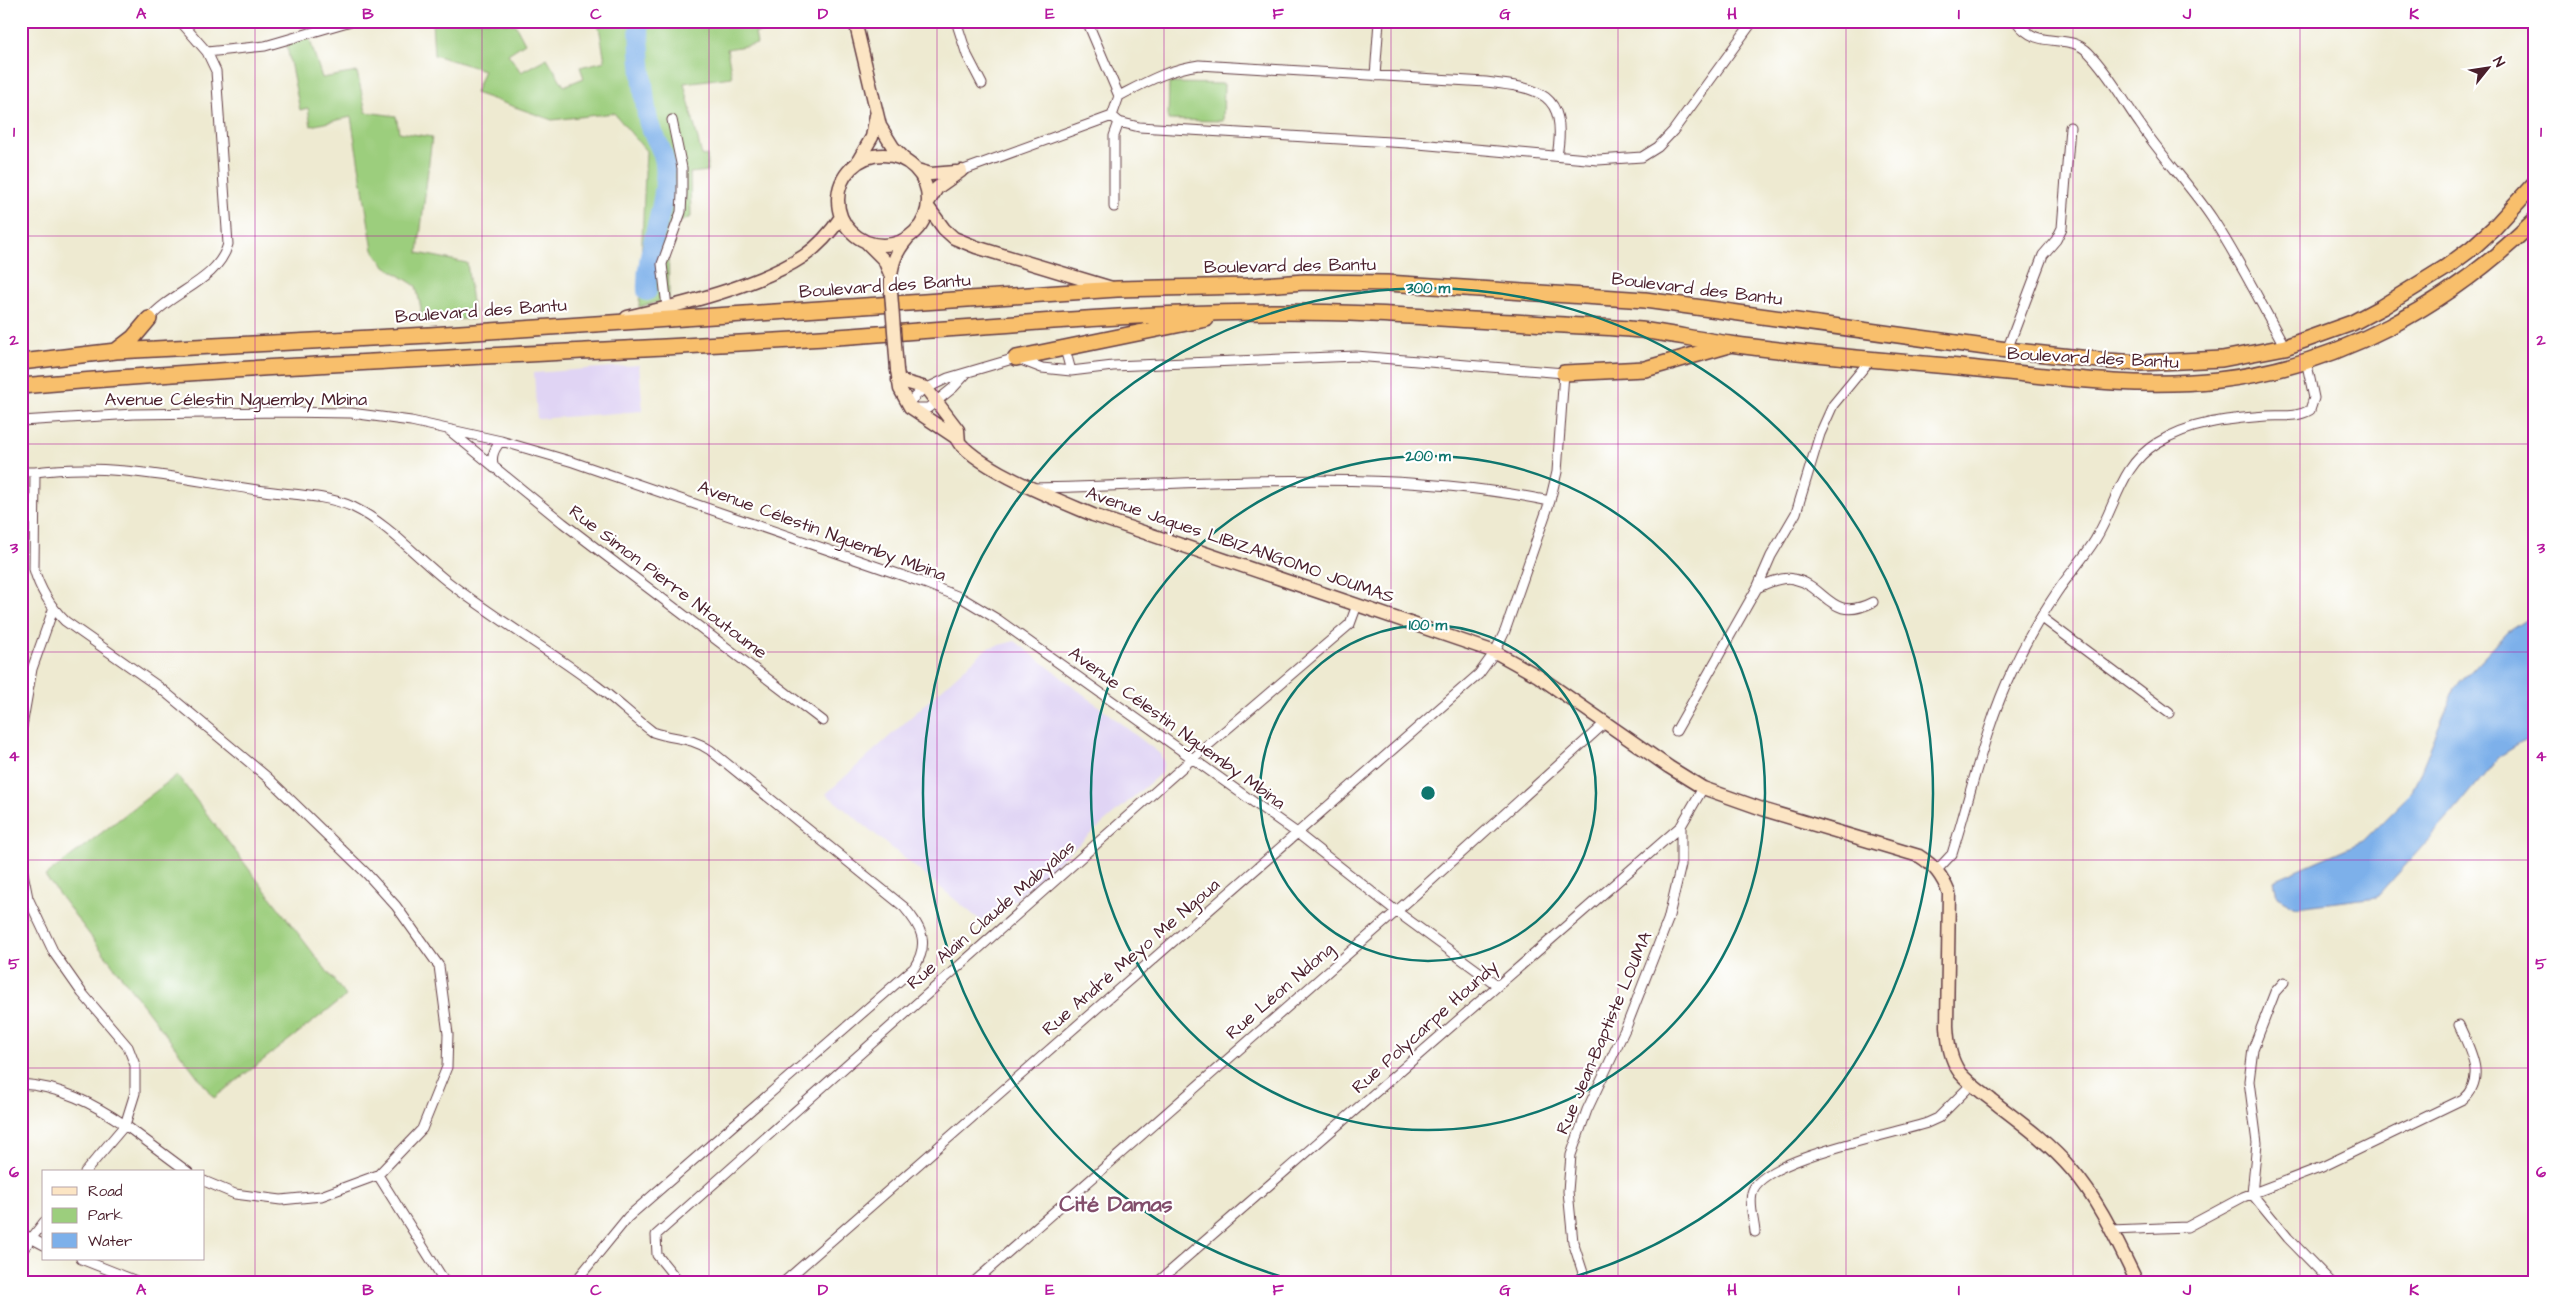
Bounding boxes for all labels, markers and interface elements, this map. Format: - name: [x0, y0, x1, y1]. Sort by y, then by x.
- text: A: [136, 3, 147, 25]
- text: B: [362, 3, 374, 25]
- text: C: [590, 3, 602, 25]
- text: D: [818, 3, 829, 25]
- text: E: [1045, 3, 1055, 25]
- text: F: [1272, 3, 1284, 25]
- text: G: [1499, 3, 1511, 25]
- text: H: [1727, 3, 1737, 25]
- text: I: [1958, 3, 1960, 25]
- text: J: [2182, 3, 2192, 25]
- text: K: [2409, 3, 2419, 25]
- north arrow: [2462, 42, 2512, 92]
- text: N: [2488, 53, 2509, 71]
- text: 1: [13, 121, 16, 143]
- text: 1: [2540, 121, 2543, 143]
- street label: Boulevard des Bantu: [1204, 252, 1376, 280]
- street label: Boulevard des Bantu: [1610, 266, 1784, 312]
- street label: Boulevard des Bantu: [798, 268, 972, 304]
- text: 300 m: [1405, 278, 1450, 299]
- street label: Boulevard des Bantu: [394, 293, 568, 329]
- text: 2: [8, 329, 19, 351]
- text: 2: [2535, 329, 2546, 351]
- street label: Boulevard des Bantu: [2006, 341, 2180, 375]
- street label: Avenue Célestin Nguemby Mbina: [105, 387, 367, 413]
- text: 200 m: [1404, 446, 1451, 467]
- street label: Avenue Célestin Nguemby Mbina: [694, 474, 950, 589]
- street label: Avenue Jaques LIBIZANGOMO JOUMAS: [1082, 480, 1398, 610]
- street label: Rue Simon Pierre Ntoutoume: [564, 499, 773, 665]
- text: 3: [9, 537, 19, 559]
- text: 3: [2536, 537, 2546, 559]
- text: 100 m: [1409, 615, 1448, 636]
- street label: Avenue Célestin Nguemby Mbina: [1063, 641, 1291, 816]
- text: 4: [9, 745, 20, 767]
- text: 4: [2536, 745, 2547, 767]
- centre of rings: [1419, 784, 1437, 802]
- street label: Rue Alain Claude Mabyalas: [901, 835, 1081, 996]
- street label: Rue André Meyo Me Ngoua: [1037, 873, 1226, 1042]
- street label: Rue Jean-Baptiste LOUMA: [1550, 927, 1658, 1138]
- street label: Rue Léon Ndong: [1220, 937, 1340, 1046]
- text: 5: [8, 953, 20, 975]
- text: 5: [2535, 953, 2547, 975]
- street label: Rue Polycarpe Houndy: [1346, 954, 1504, 1100]
- text: 6: [9, 1161, 19, 1183]
- text: 6: [2536, 1161, 2546, 1183]
- legend: [42, 1170, 205, 1260]
- text: Road: [88, 1181, 123, 1202]
- district label: Cité Damas: [1059, 1189, 1173, 1220]
- text: Park: [88, 1205, 123, 1226]
- text: Water: [88, 1231, 132, 1252]
- text: A: [136, 1279, 147, 1301]
- text: B: [362, 1279, 374, 1301]
- text: C: [590, 1279, 602, 1301]
- text: D: [818, 1279, 829, 1301]
- text: E: [1045, 1279, 1055, 1301]
- text: F: [1272, 1279, 1284, 1301]
- text: G: [1499, 1279, 1511, 1301]
- text: H: [1727, 1279, 1737, 1301]
- text: I: [1958, 1279, 1960, 1301]
- text: J: [2182, 1279, 2192, 1301]
- text: K: [2409, 1279, 2419, 1301]

